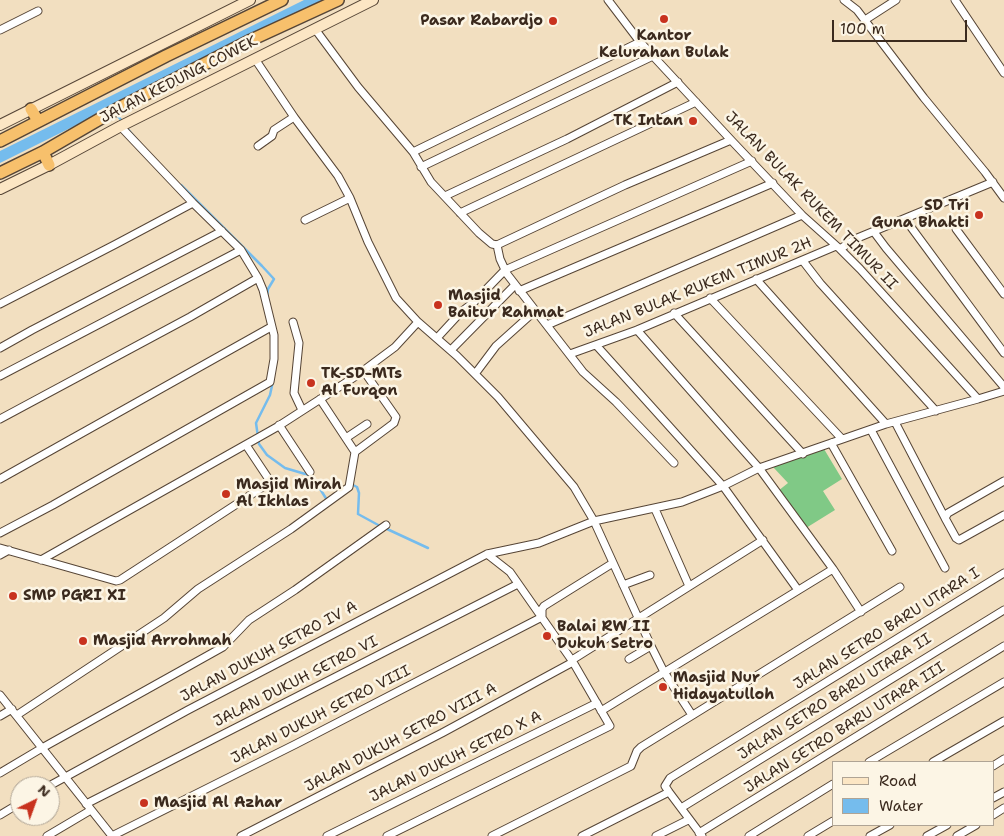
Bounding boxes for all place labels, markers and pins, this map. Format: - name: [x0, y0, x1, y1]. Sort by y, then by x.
- place label: Pasar Rabardjo: [420, 12, 543, 30]
- marker: Kantor Kelurahan Bulak: [658, 13, 670, 25]
- marker: Pasar Rabardjo: [547, 15, 559, 27]
- place label: Kantor Kelurahan Bulak: [599, 27, 729, 62]
- place label: TK Intan: [613, 112, 683, 130]
- marker: TK Intan: [687, 115, 699, 127]
- place label: SD Tri Guna Bhakti: [871, 197, 969, 232]
- marker: SD Tri Guna Bhakti: [973, 209, 985, 221]
- place label: Masjid Baitur Rahmat: [448, 287, 564, 322]
- marker: Masjid Baitur Rahmat: [432, 299, 444, 311]
- place label: TK-SD-MTs Al Furqon: [321, 365, 402, 400]
- marker: TK-SD-MTs Al Furqon: [305, 377, 317, 389]
- place label: Masjid Mirah Al Ikhlas: [236, 476, 342, 511]
- marker: Masjid Mirah Al Ikhlas: [220, 488, 232, 500]
- place label: SMP PGRI XI: [23, 587, 126, 605]
- marker: SMP PGRI XI: [7, 590, 19, 602]
- place label: Balai RW II Dukuh Setro: [557, 618, 653, 653]
- marker: Balai RW II Dukuh Setro: [541, 630, 553, 642]
- place label: Masjid Arrohmah: [93, 632, 232, 650]
- marker: Masjid Arrohmah: [77, 635, 89, 647]
- place label: Masjid Nur Hidayatulloh: [673, 669, 774, 704]
- marker: Masjid Nur Hidayatulloh: [657, 681, 669, 693]
- place label: Masjid Al Azhar: [154, 794, 282, 812]
- marker: Masjid Al Azhar: [138, 797, 150, 809]

